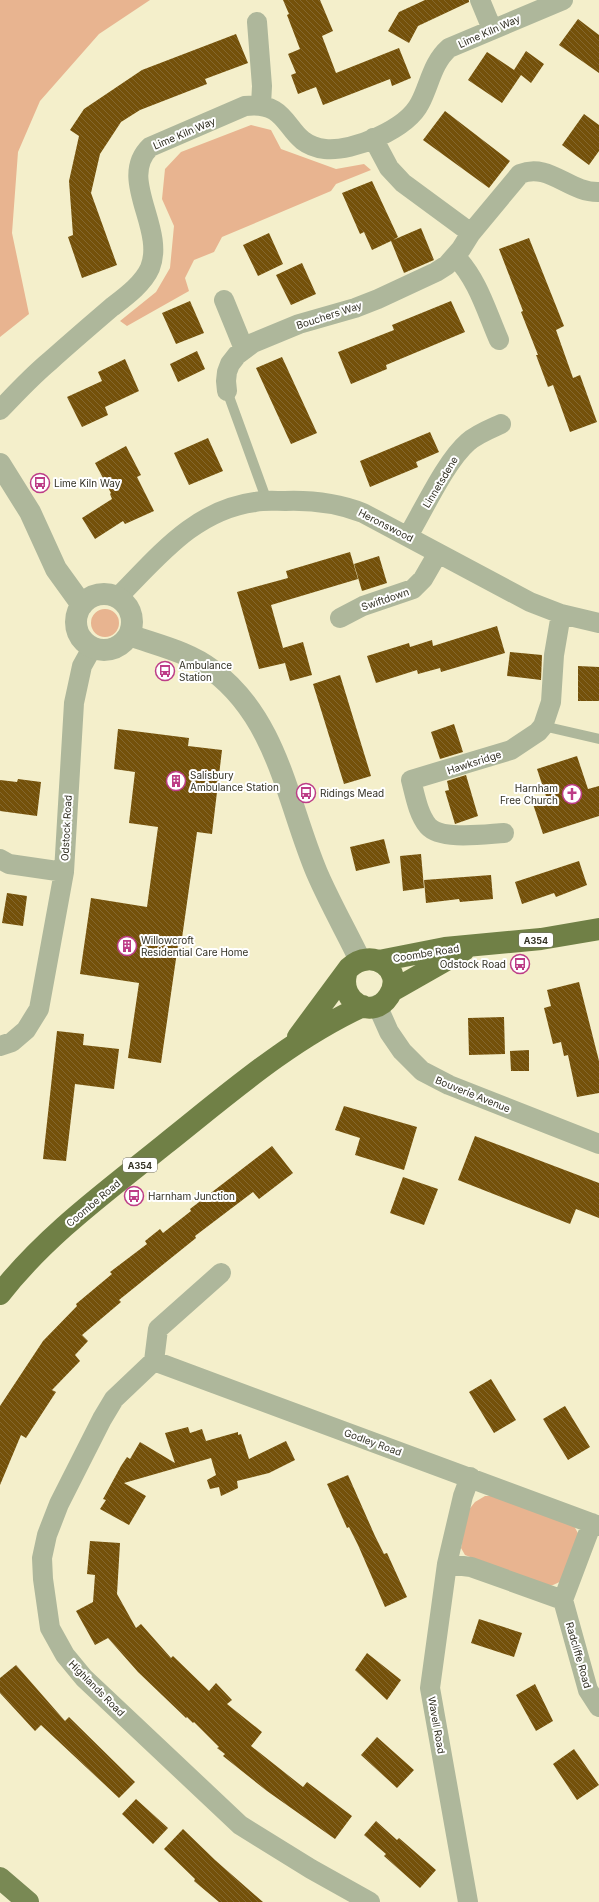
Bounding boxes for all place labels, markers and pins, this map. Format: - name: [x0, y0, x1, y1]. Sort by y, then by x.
- bus stop icon: Lime Kiln Way: [29, 472, 51, 494]
- place label: Lime Kiln Way: [54, 477, 121, 489]
- place label: Ambulance Station: [179, 659, 232, 683]
- bus stop icon: Ambulance Station: [154, 660, 176, 682]
- place label: Salisbury Ambulance Station: [190, 769, 279, 793]
- building icon: Salisbury Ambulance Station: [165, 770, 187, 792]
- bus stop icon: Ridings Mead: [295, 782, 317, 804]
- place label: Harnham Free Church: [500, 782, 558, 806]
- church icon: Harnham Free Church: [561, 783, 583, 805]
- place label: Ridings Mead: [320, 787, 384, 799]
- place label: Willowcroft Residential Care Home: [141, 934, 249, 958]
- building icon: Willowcroft Residential Care Home: [116, 935, 138, 957]
- bus stop icon: Odstock Road: [509, 953, 531, 975]
- place label: Odstock Road: [440, 958, 506, 970]
- bus stop icon: Harnham Junction: [123, 1185, 145, 1207]
- place label: Harnham Junction: [148, 1190, 235, 1202]

